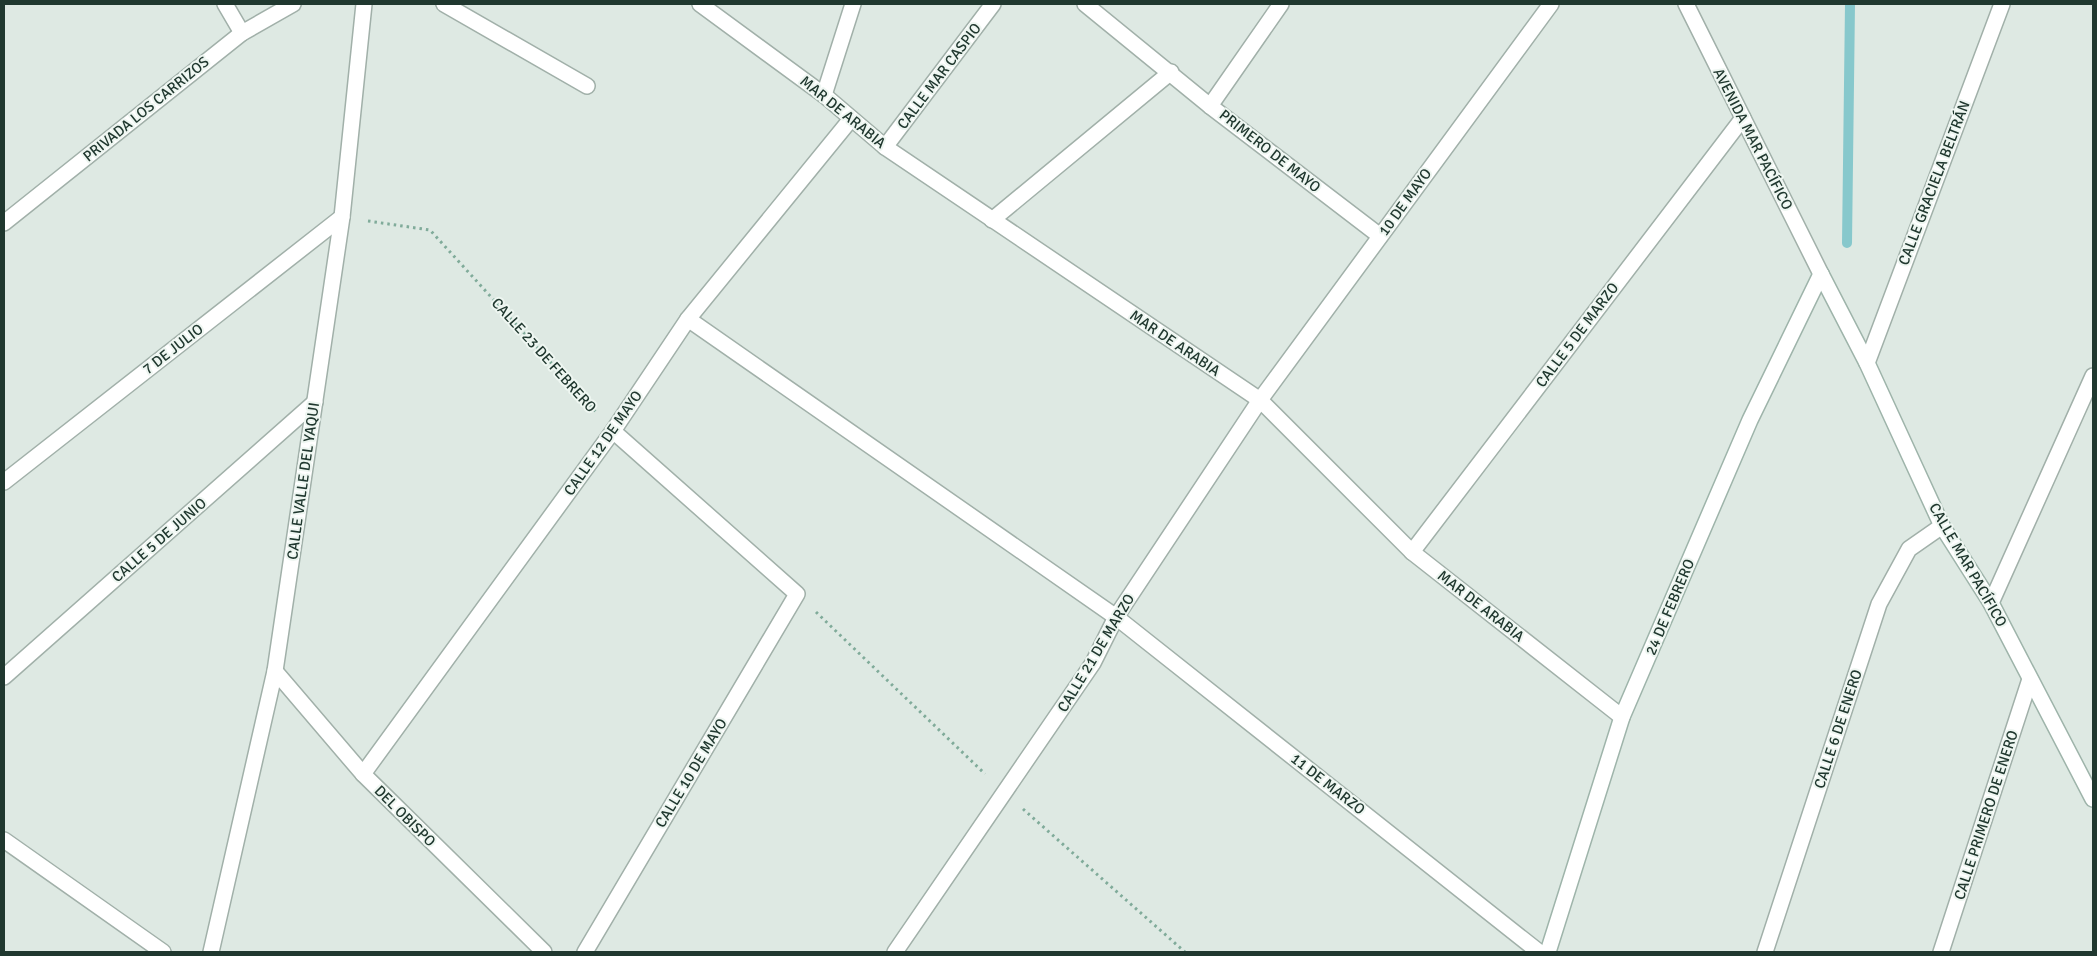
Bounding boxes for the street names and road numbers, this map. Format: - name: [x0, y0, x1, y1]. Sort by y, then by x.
- street label: CALLE MAR CASPIO: [893, 19, 985, 133]
- street label: PRIVADA LOS CARRIZOS: [79, 53, 213, 165]
- street label: AVENIDA MAR PACÍFICO: [1709, 65, 1798, 213]
- street label: MAR DE ARABIA: [796, 72, 890, 152]
- street label: CALLE GRACIELA BELTRÁN: [1893, 98, 1974, 268]
- street label: PRIMERO DE MAYO: [1216, 106, 1324, 196]
- street label: 10 DE MAYO: [1375, 165, 1435, 239]
- street label: CALLE 5 DE MARZO: [1532, 279, 1622, 391]
- street label: CALLE 23 DE FEBRERO: [488, 294, 600, 416]
- street label: MAR DE ARABIA: [1126, 306, 1224, 380]
- street label: 7 DE JULIO: [139, 320, 207, 378]
- street label: CALLE 12 DE MAYO: [560, 387, 646, 499]
- street label: CALLE VALLE DEL YAQUI: [283, 401, 323, 561]
- street label: CALLE 5 DE JUNIO: [108, 494, 210, 586]
- street label: CALLE MAR PACÍFICO: [1925, 499, 2012, 630]
- street label: 24 DE FEBRERO: [1642, 556, 1698, 658]
- street label: MAR DE ARABIA: [1434, 567, 1528, 645]
- street label: CALLE 21 DE MARZO: [1054, 591, 1138, 715]
- street label: CALLE 6 DE ENERO: [1810, 667, 1866, 791]
- street label: CALLE 10 DE MAYO: [651, 715, 731, 831]
- street label: CALLE PRIMERO DE ENERO: [1950, 728, 2022, 902]
- street label: 11 DE MARZO: [1287, 749, 1369, 819]
- street label: DEL OBISPO: [371, 782, 439, 850]

